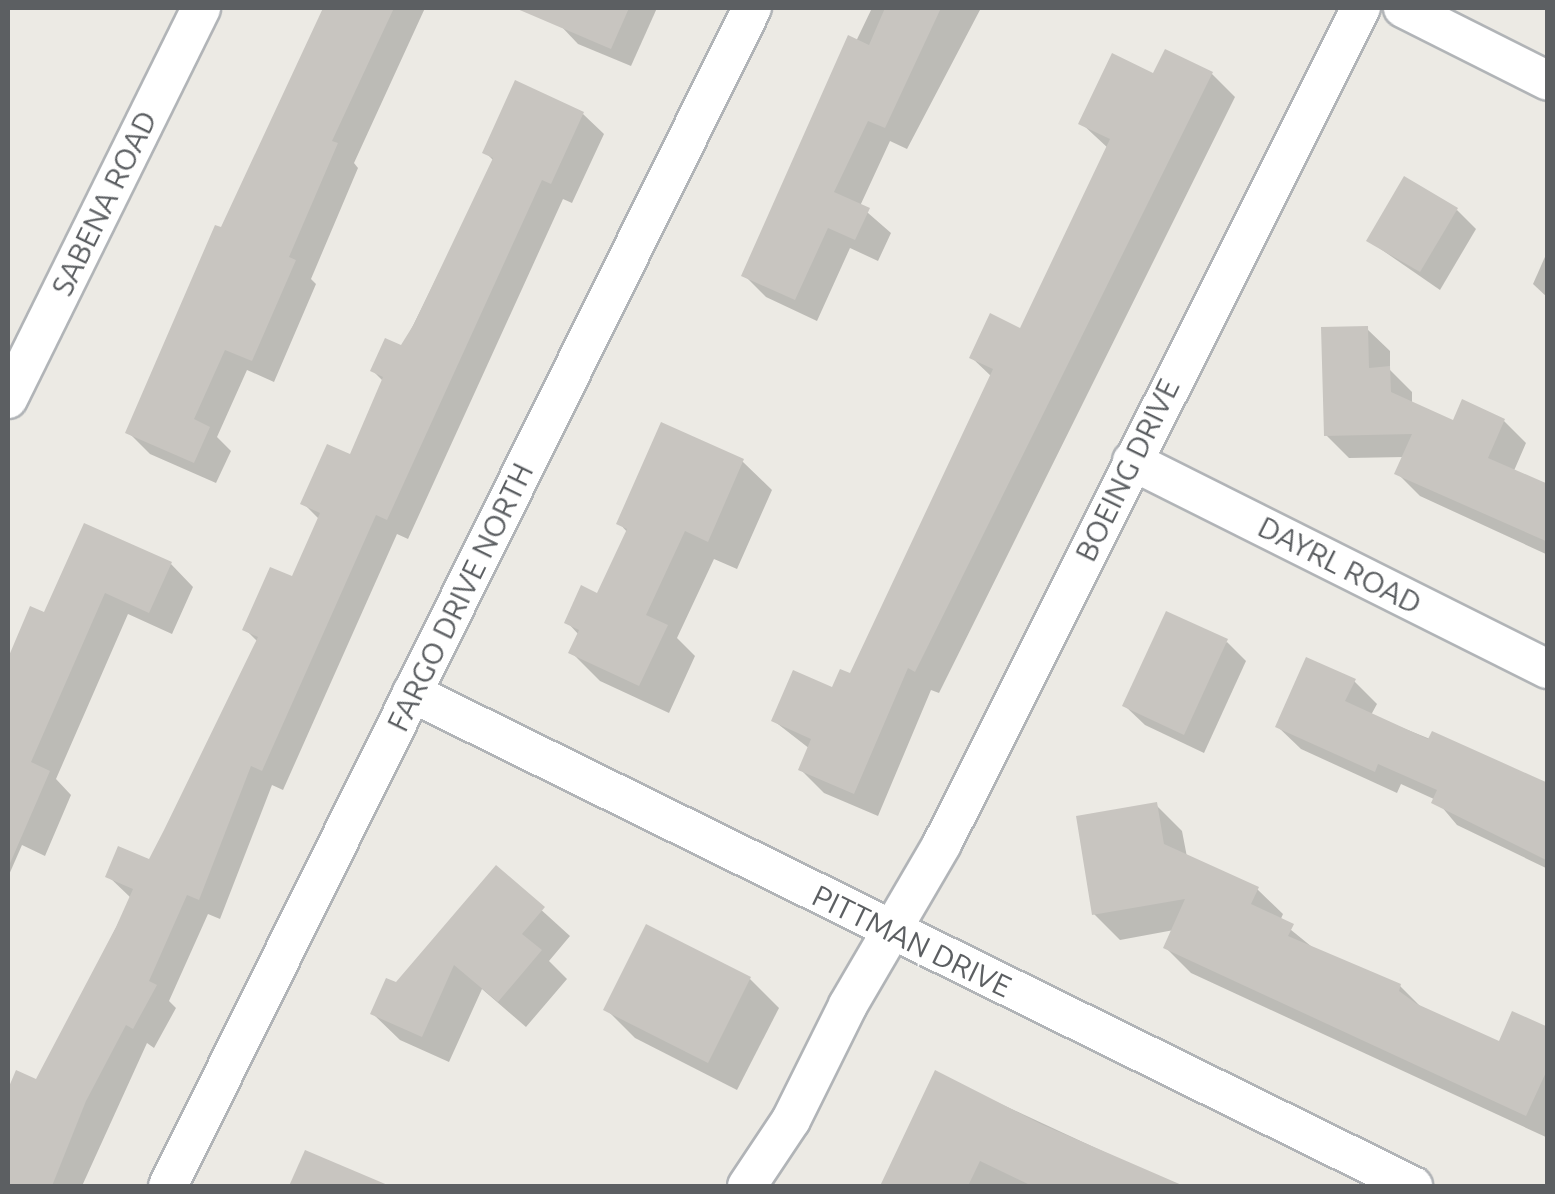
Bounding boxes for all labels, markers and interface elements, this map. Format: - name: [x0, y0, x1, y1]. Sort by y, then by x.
- street label: SABENA ROAD: [44, 105, 164, 301]
- street label: BOEING DRIVE: [1067, 373, 1187, 567]
- street label: FARGO DRIVE NORTH: [379, 457, 541, 737]
- street label: DAYRL ROAD: [1252, 508, 1428, 622]
- street label: PITTMAN DRIVE: [807, 877, 1017, 1005]

